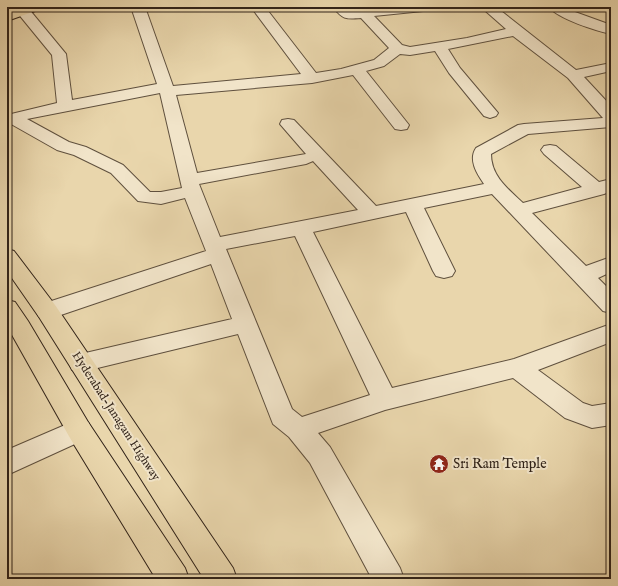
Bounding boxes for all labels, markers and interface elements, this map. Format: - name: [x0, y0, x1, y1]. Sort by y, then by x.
- street label: Hyderabad-Janagam Highway: [68, 349, 163, 484]
- temple icon: Sri Ram Temple: [428, 453, 450, 475]
- place label: Sri Ram Temple: [453, 455, 547, 473]

